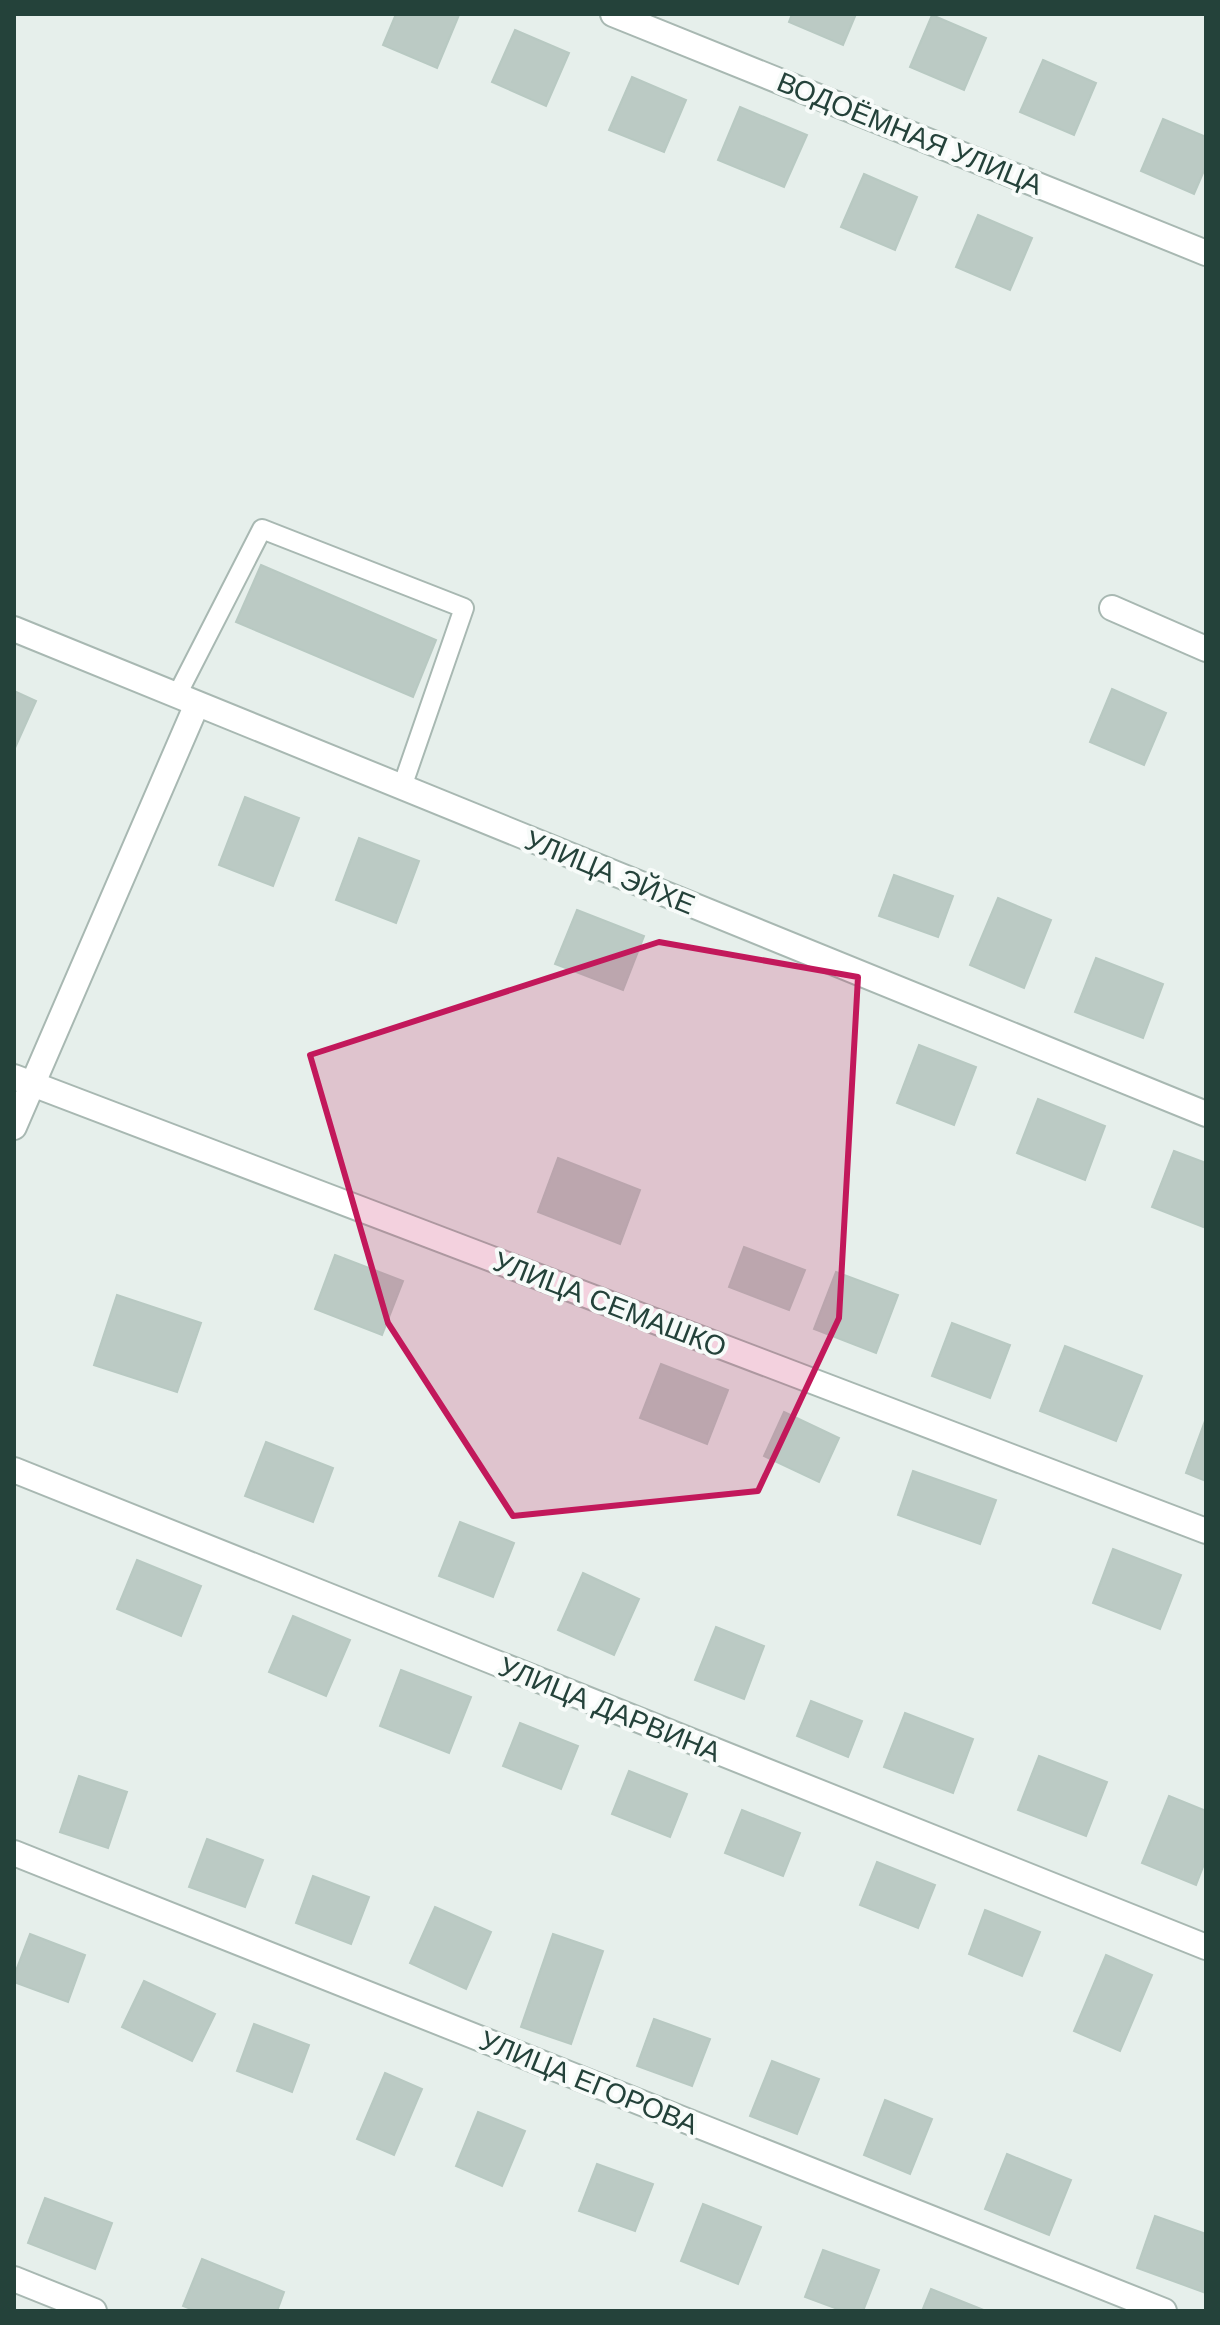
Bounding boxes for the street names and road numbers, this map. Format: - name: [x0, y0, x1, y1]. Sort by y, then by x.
- street label: ВОДОЁМНАЯ УЛИЦА: [773, 66, 1047, 201]
- street label: УЛИЦА ЭЙХЕ: [520, 824, 699, 921]
- street label: УЛИЦА СЕМАШКО: [489, 1246, 731, 1363]
- street label: УЛИЦА ДАРВИНА: [494, 1651, 726, 1768]
- street label: УЛИЦА ЕГОРОВА: [475, 2024, 703, 2141]

